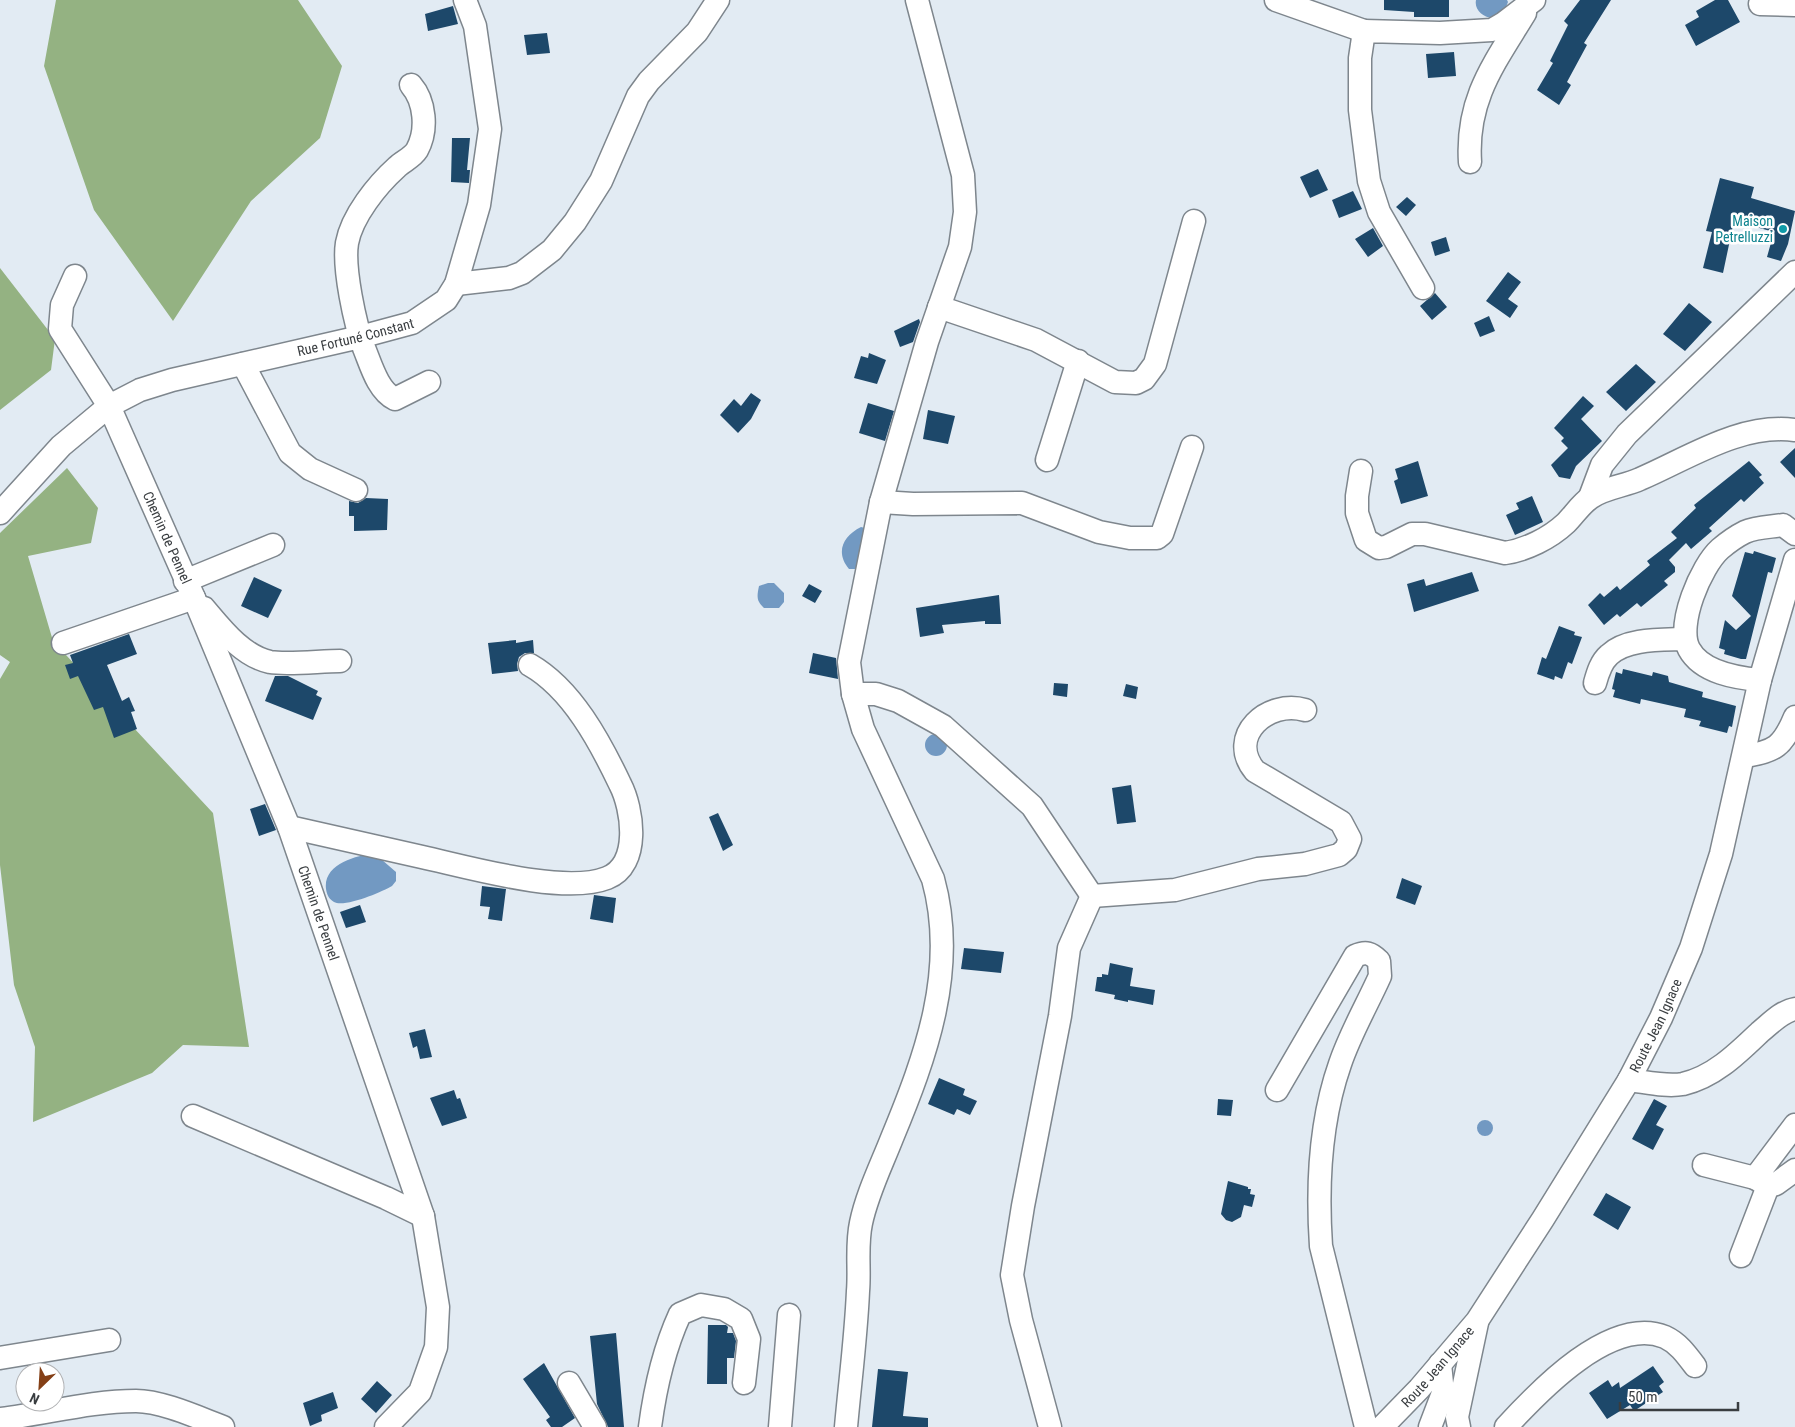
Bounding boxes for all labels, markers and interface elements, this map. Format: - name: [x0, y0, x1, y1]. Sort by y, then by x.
- place label: Maison Petrelluzzi: [1715, 213, 1773, 245]
- marker: Maison Petrelluzzi: [1777, 223, 1789, 235]
- street label: Rue Fortuné Constant: [296, 315, 416, 359]
- street label: Chemin de Pennel: [140, 489, 195, 586]
- street label: Chemin de Pennel: [295, 863, 342, 963]
- street label: Route Jean Ignace: [1626, 976, 1685, 1075]
- street label: Route Jean Ignace: [1398, 1323, 1477, 1410]
- north arrow: [15, 1362, 65, 1412]
- scale bar: [1620, 1380, 1738, 1412]
- text: 50 m: [1628, 1388, 1658, 1406]
- text: N: [27, 1390, 42, 1408]

